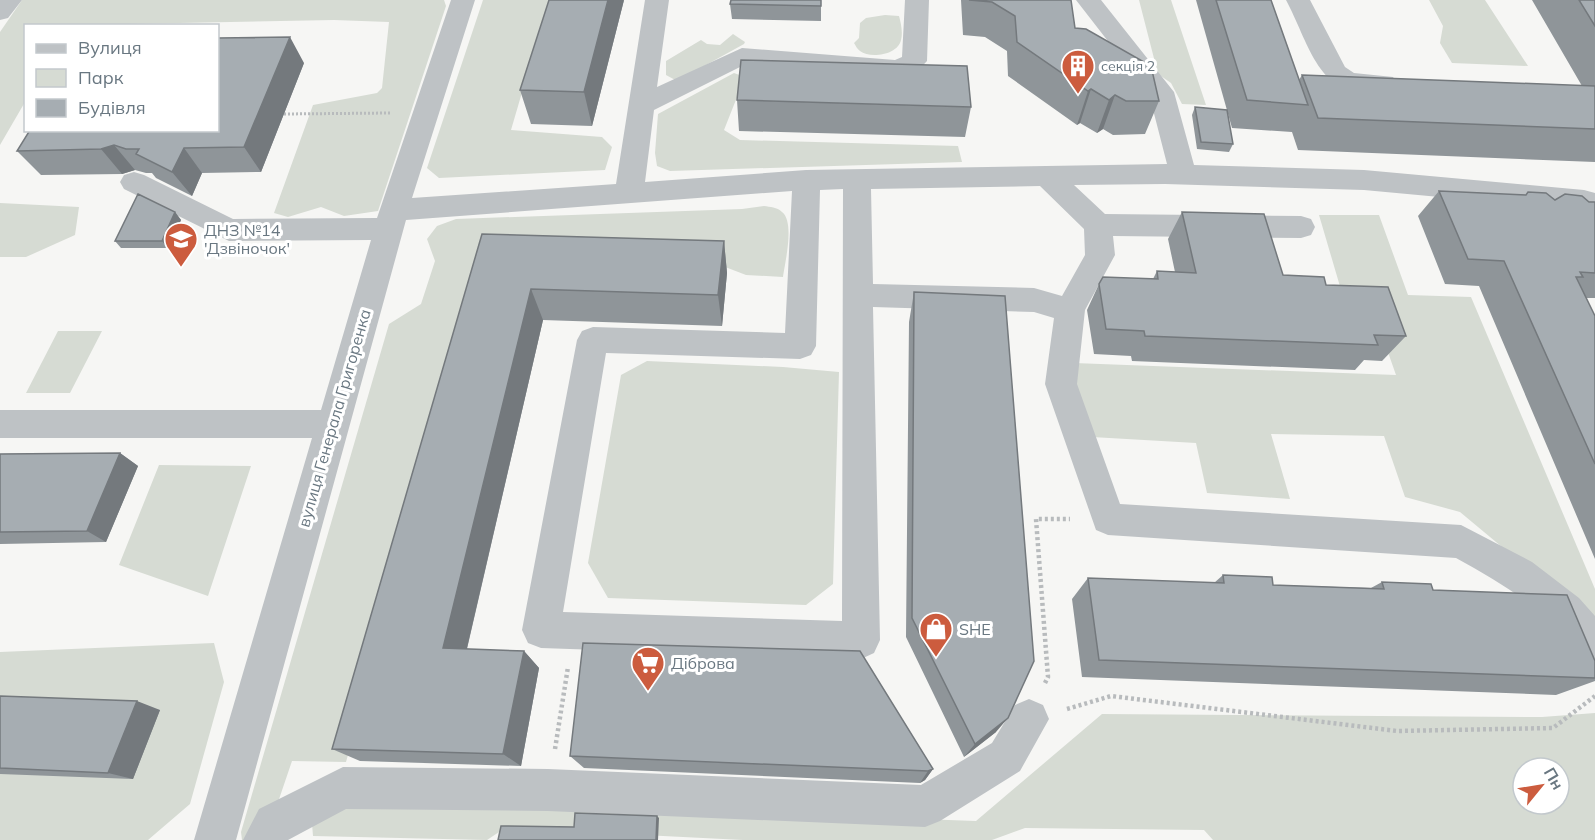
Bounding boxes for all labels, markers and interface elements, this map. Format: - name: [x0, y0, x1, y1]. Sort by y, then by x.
- legend: [24, 24, 219, 132]
- text: Вулиця: [78, 36, 142, 59]
- building icon: секція 2: [1060, 48, 1096, 95]
- place label: секція 2: [1101, 57, 1155, 75]
- text: Парк: [78, 66, 124, 89]
- text: Будівля: [78, 96, 146, 119]
- place label: ДНЗ №14 'Дзвіночок': [204, 220, 290, 258]
- school or university icon: ДНЗ №14 'Дзвіночок': [163, 221, 199, 268]
- street label: вулиця Генерала Григоренка: [293, 307, 375, 529]
- shop icon: SHE: [918, 611, 954, 658]
- place label: SHE: [959, 619, 991, 639]
- supermarket icon: Діброва: [630, 645, 666, 692]
- place label: Діброва: [671, 653, 735, 673]
- north arrow: [1511, 756, 1571, 816]
- text: Пн: [1540, 764, 1568, 793]

